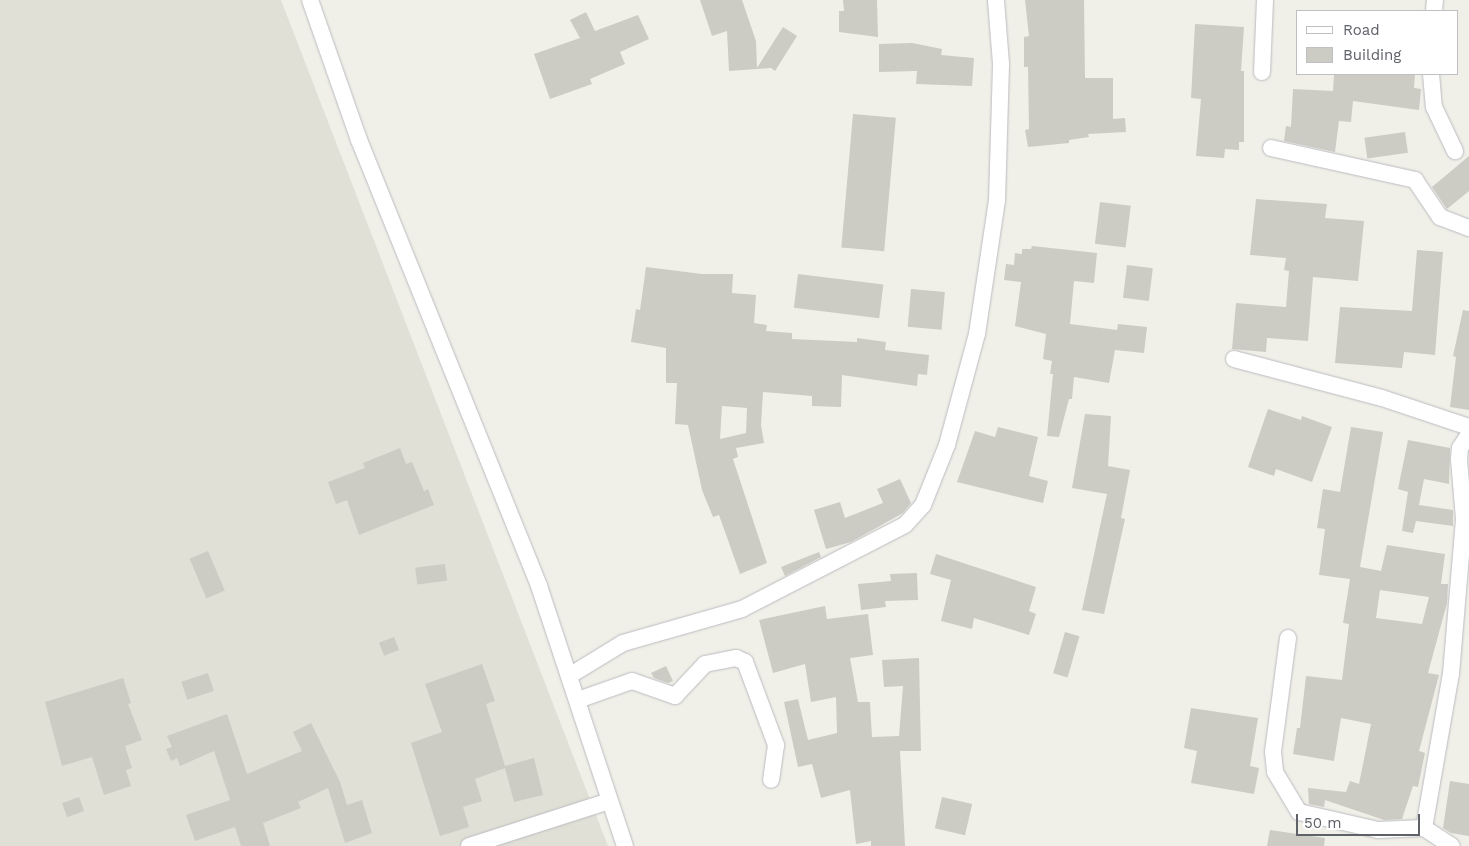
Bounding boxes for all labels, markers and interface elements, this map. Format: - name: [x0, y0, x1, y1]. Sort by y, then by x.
- legend: [1296, 10, 1459, 75]
- text: Road: [1343, 21, 1380, 39]
- text: Building: [1343, 46, 1401, 64]
- scale bar: [1299, 804, 1423, 836]
- text: 50 m: [1304, 814, 1341, 832]

